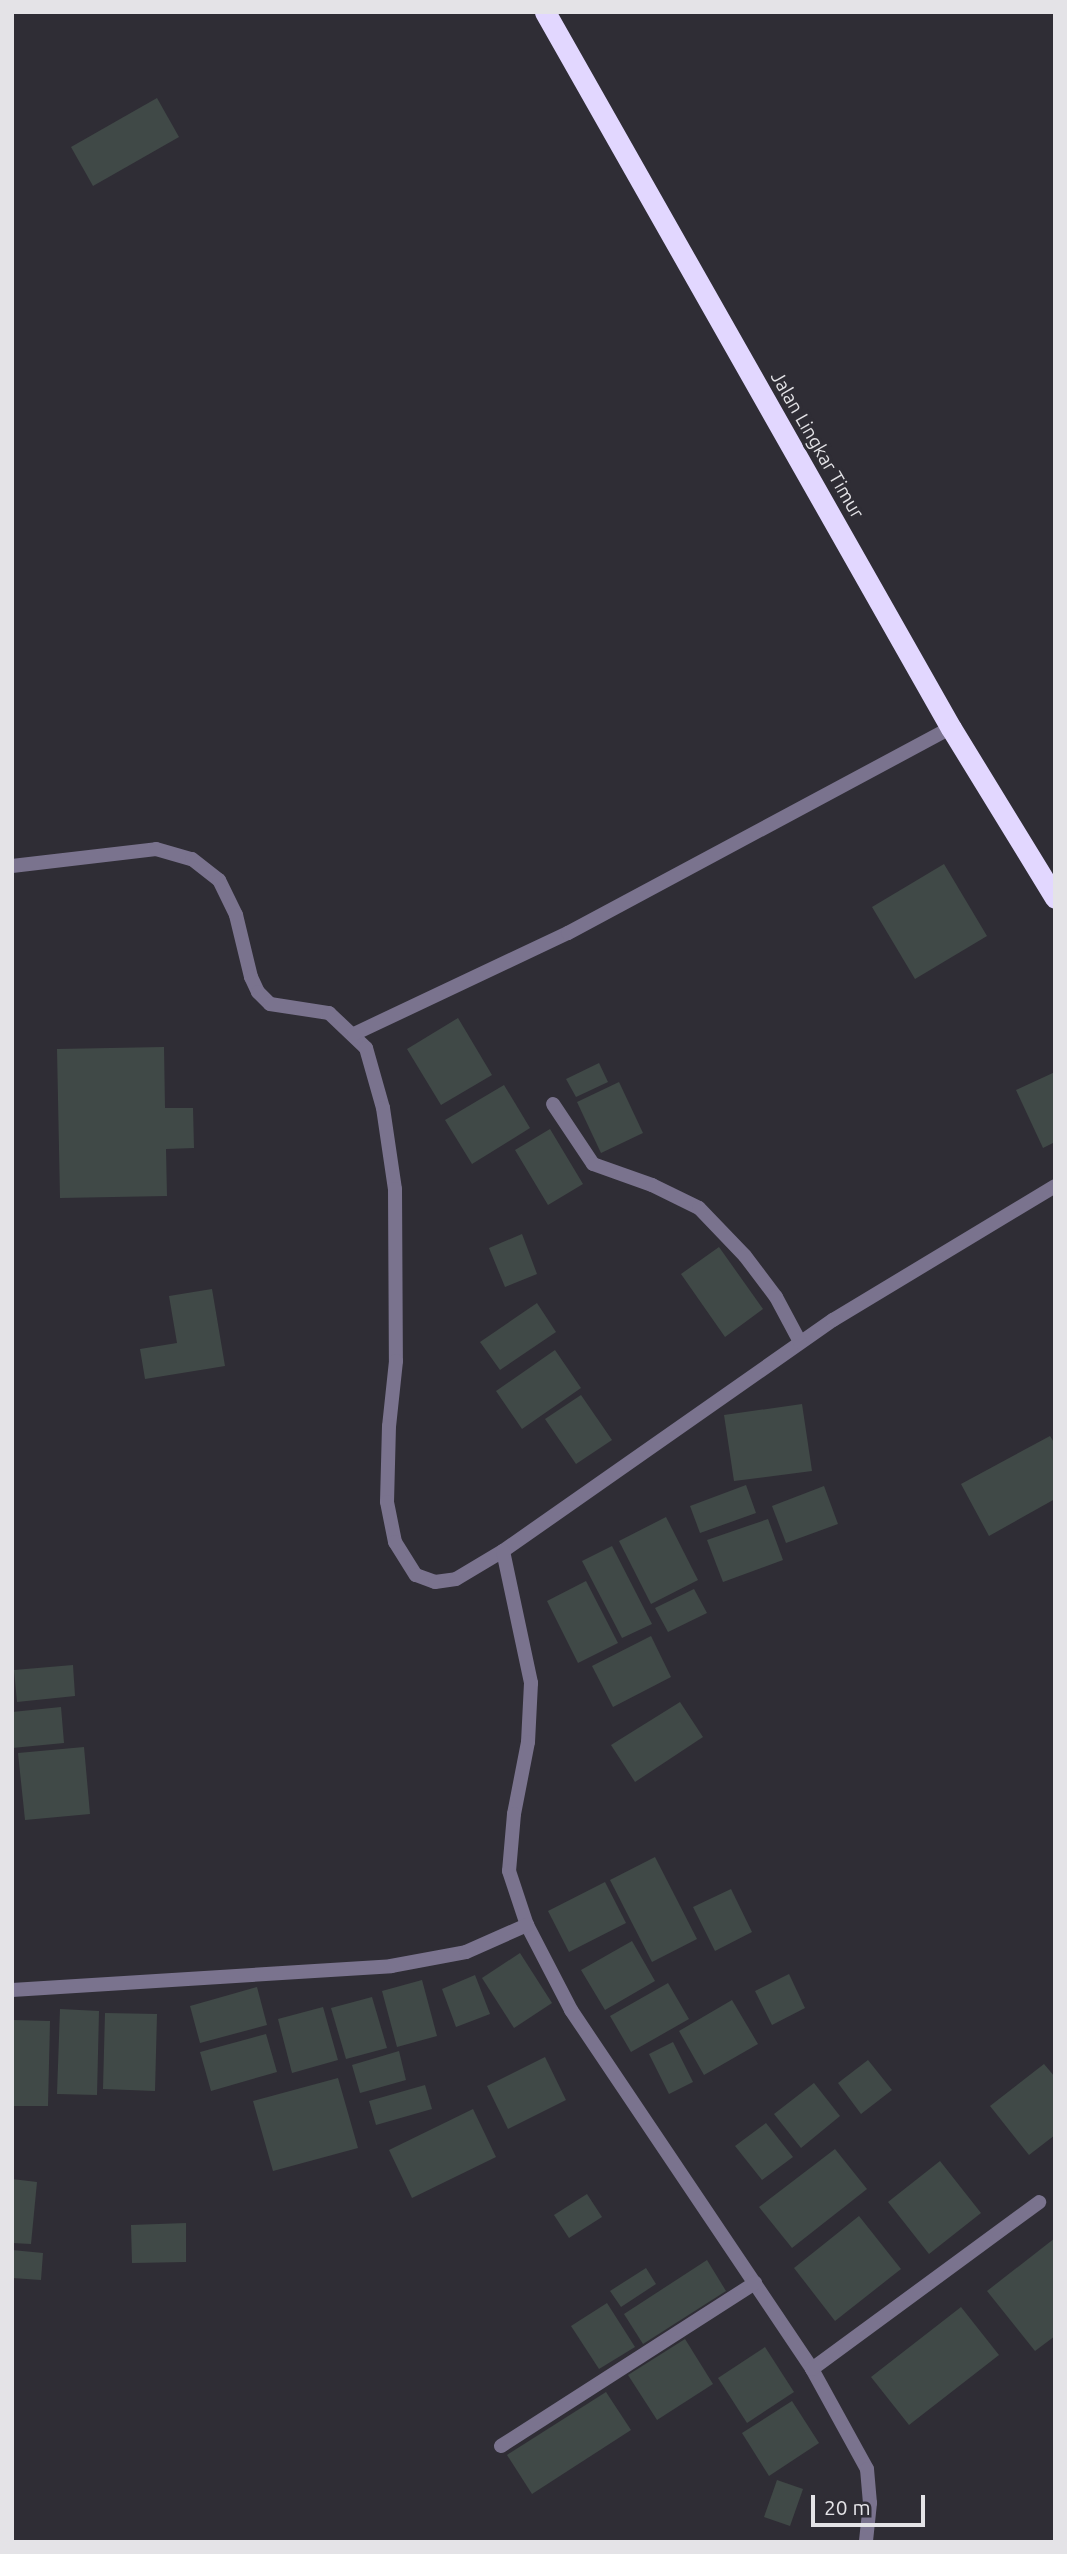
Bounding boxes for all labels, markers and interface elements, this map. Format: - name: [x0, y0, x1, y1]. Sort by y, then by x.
- street label: Jalan Lingkar Timur: [766, 367, 868, 523]
- scale bar: [815, 2480, 929, 2524]
- text: 20 m: [824, 2495, 871, 2519]

